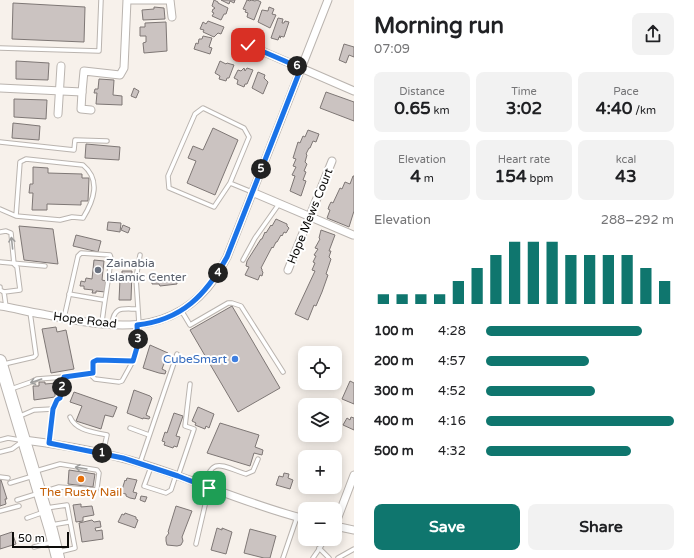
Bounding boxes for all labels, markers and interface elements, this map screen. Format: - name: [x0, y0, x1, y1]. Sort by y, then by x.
- text: Morning run: [374, 13, 504, 39]
- button: share: [632, 13, 674, 55]
- pin: [231, 28, 265, 62]
- icon: check: [237, 34, 259, 56]
- text: 07:09: [374, 41, 410, 57]
- pin: 6: [287, 56, 307, 76]
- text: 6: [294, 59, 300, 72]
- text: Distance: [399, 85, 445, 98]
- text: Time: [511, 85, 537, 98]
- text: Pace: [613, 85, 639, 98]
- text: 0.65: [394, 98, 431, 119]
- text: 3:02: [506, 98, 542, 119]
- text: 4:40: [596, 98, 632, 119]
- text: km: [431, 104, 450, 117]
- text: /km: [632, 104, 656, 117]
- text: Elevation: [398, 153, 446, 166]
- text: Heart rate: [498, 153, 550, 166]
- text: kcal: [616, 153, 636, 166]
- pin: 5: [251, 159, 271, 179]
- text: 5: [258, 162, 264, 175]
- street label: Hope Mews Court: [284, 166, 336, 266]
- text: 4: [410, 166, 421, 187]
- text: 154: [495, 166, 527, 187]
- text: 43: [615, 166, 637, 187]
- text: m: [421, 172, 434, 185]
- text: bpm: [527, 172, 553, 185]
- text: Elevation: [374, 212, 431, 228]
- text: 288–292 m: [601, 212, 674, 228]
- one-way arrow: [8, 237, 15, 250]
- place label: Zainabia Islamic Center: [106, 256, 187, 284]
- pin: 4: [208, 263, 228, 283]
- marker: Zainabia Islamic Center: [93, 265, 103, 275]
- text: 4: [215, 266, 221, 279]
- street label: Hope Road: [52, 309, 118, 331]
- text: 100 m: [374, 323, 414, 339]
- text: 4:28: [438, 323, 466, 339]
- pin: 3: [128, 329, 148, 349]
- text: 3: [135, 332, 141, 345]
- map controls: [298, 346, 342, 546]
- button: locate: [298, 346, 342, 390]
- place label: CubeSmart: [163, 352, 227, 366]
- text: 200 m: [374, 353, 414, 369]
- text: 4:57: [438, 353, 466, 369]
- marker: CubeSmart: [230, 354, 240, 364]
- one-way arrow: [30, 377, 42, 385]
- pin: 2: [52, 377, 72, 397]
- text: 2: [59, 380, 65, 393]
- text: 300 m: [374, 383, 414, 399]
- text: 4:52: [438, 383, 466, 399]
- button: layers: [298, 398, 342, 442]
- text: 400 m: [374, 413, 414, 429]
- text: 4:16: [438, 413, 466, 429]
- pin: 1: [92, 443, 112, 463]
- text: 500 m: [374, 443, 414, 459]
- text: 4:32: [438, 443, 466, 459]
- text: 1: [99, 446, 105, 459]
- button: +: [298, 450, 342, 494]
- one-way arrow: [75, 464, 88, 472]
- pin: [192, 471, 226, 505]
- marker: The Rusty Nail: [76, 474, 86, 484]
- icon: arrive: [198, 477, 220, 499]
- place label: The Rusty Nail: [40, 485, 122, 499]
- button: −: [298, 502, 342, 546]
- button: Save: [374, 504, 520, 550]
- button: Share: [528, 504, 674, 550]
- scale bar: [12, 530, 69, 549]
- text: 50 m: [18, 532, 45, 545]

